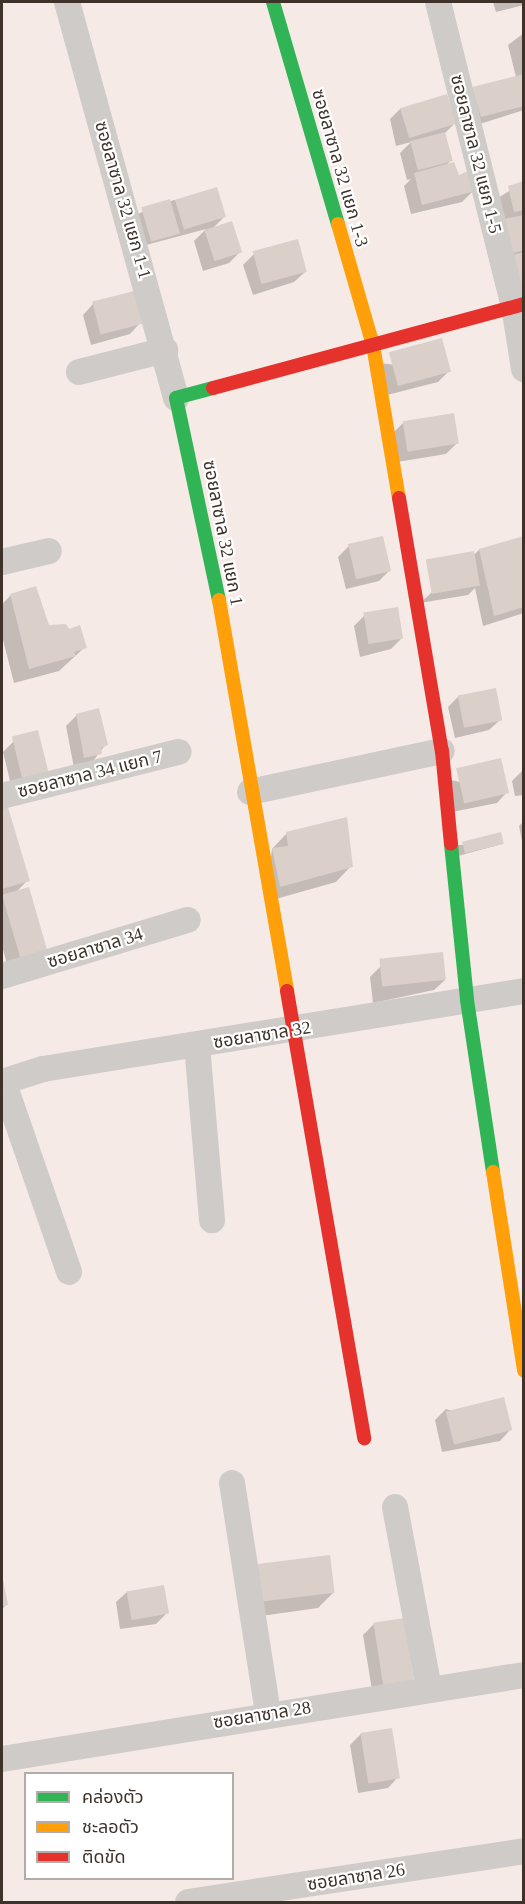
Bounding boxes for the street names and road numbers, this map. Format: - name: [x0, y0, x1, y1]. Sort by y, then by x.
- street label: ซอยลาซาล 32 แยก 1-5: [446, 72, 506, 236]
- street label: ซอยลาซาล 32 แยก 1-3: [307, 87, 373, 249]
- street label: ซอยลาซาล 32 แยก 1-1: [90, 119, 156, 281]
- street label: ซอยลาซาล 32 แยก 1: [198, 458, 248, 608]
- street label: ซอยลาซาล 34 แยก 7: [16, 746, 164, 802]
- street label: ซอยลาซาล 34: [45, 923, 145, 973]
- street label: ซอยลาซาล 32: [212, 1017, 312, 1053]
- street label: ซอยลาซาล 28: [212, 1697, 312, 1733]
- street label: ซอยลาซาล 26: [306, 1859, 406, 1895]

